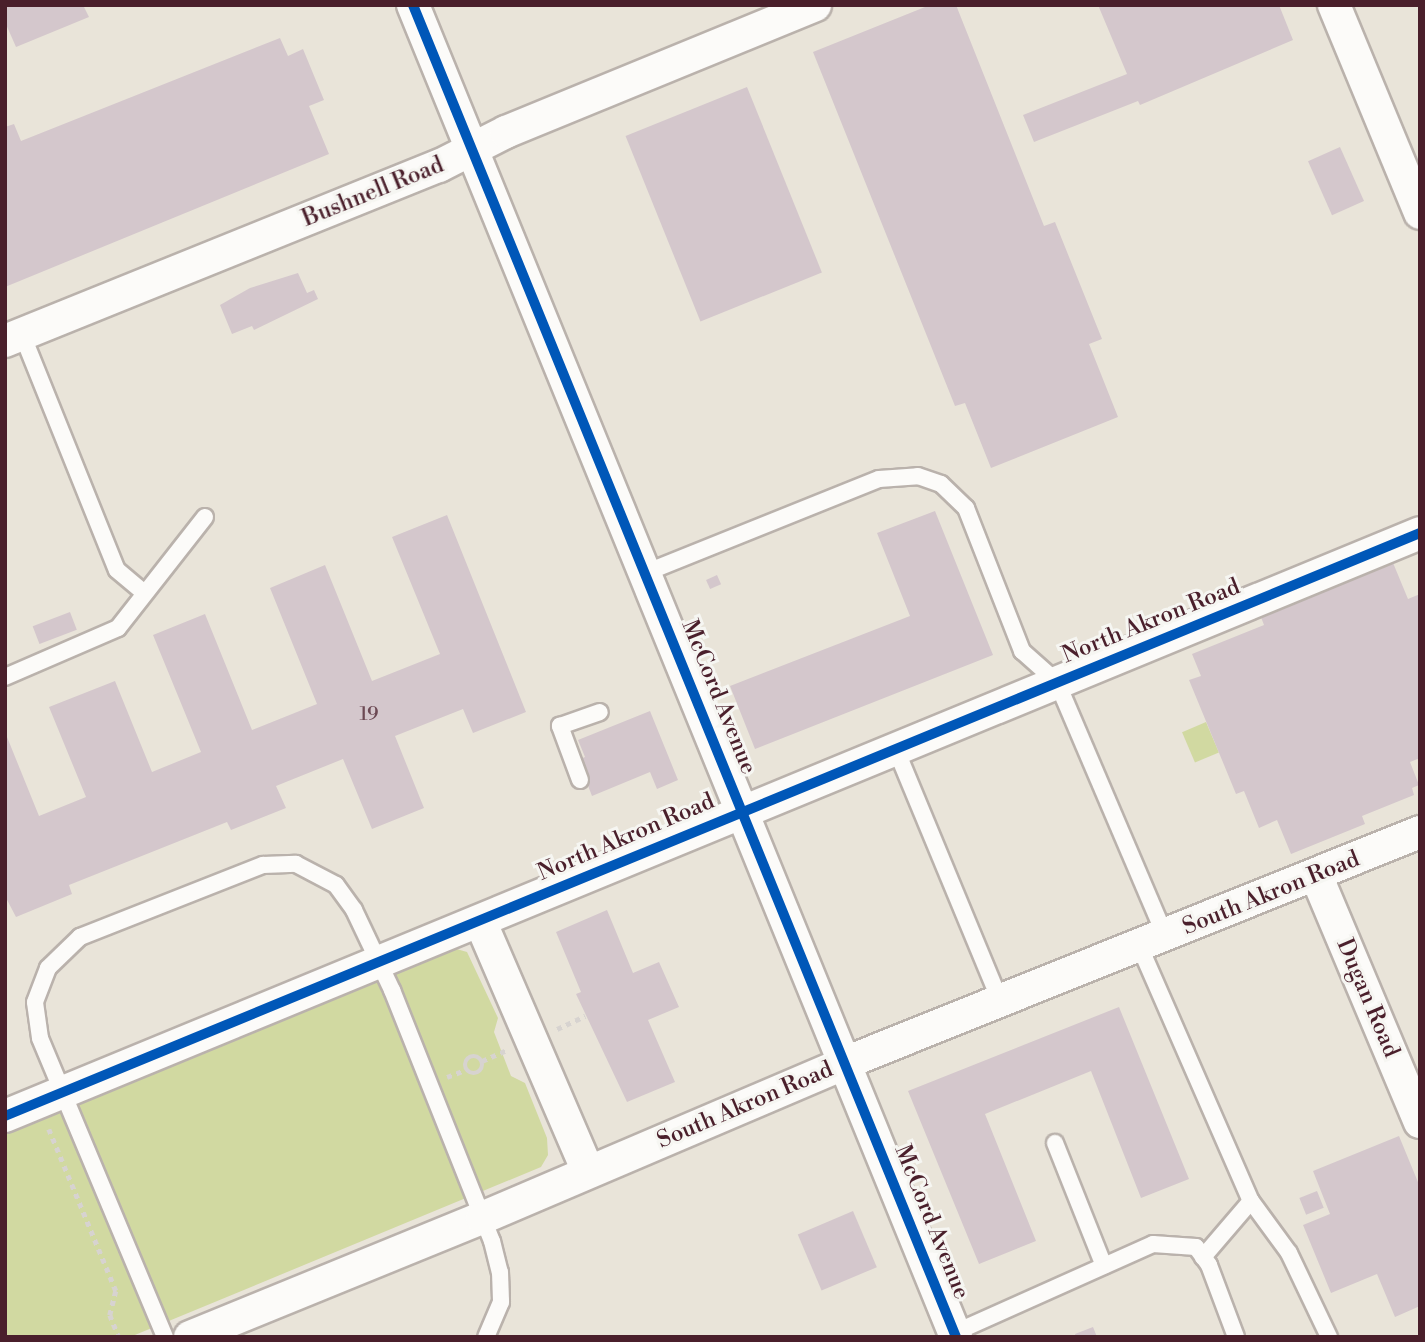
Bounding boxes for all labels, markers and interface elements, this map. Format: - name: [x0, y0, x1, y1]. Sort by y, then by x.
- street label: Bushnell Road: [298, 151, 448, 233]
- street label: North Akron Road: [1058, 573, 1244, 669]
- street label: McCord Avenue: [675, 616, 763, 778]
- house number: 19: [359, 704, 379, 726]
- street label: North Akron Road: [533, 787, 719, 887]
- street label: South Akron Road: [1179, 845, 1363, 941]
- street label: Dugan Road: [1331, 934, 1405, 1062]
- street label: South Akron Road: [653, 1056, 837, 1154]
- street label: McCord Avenue: [888, 1141, 976, 1303]

